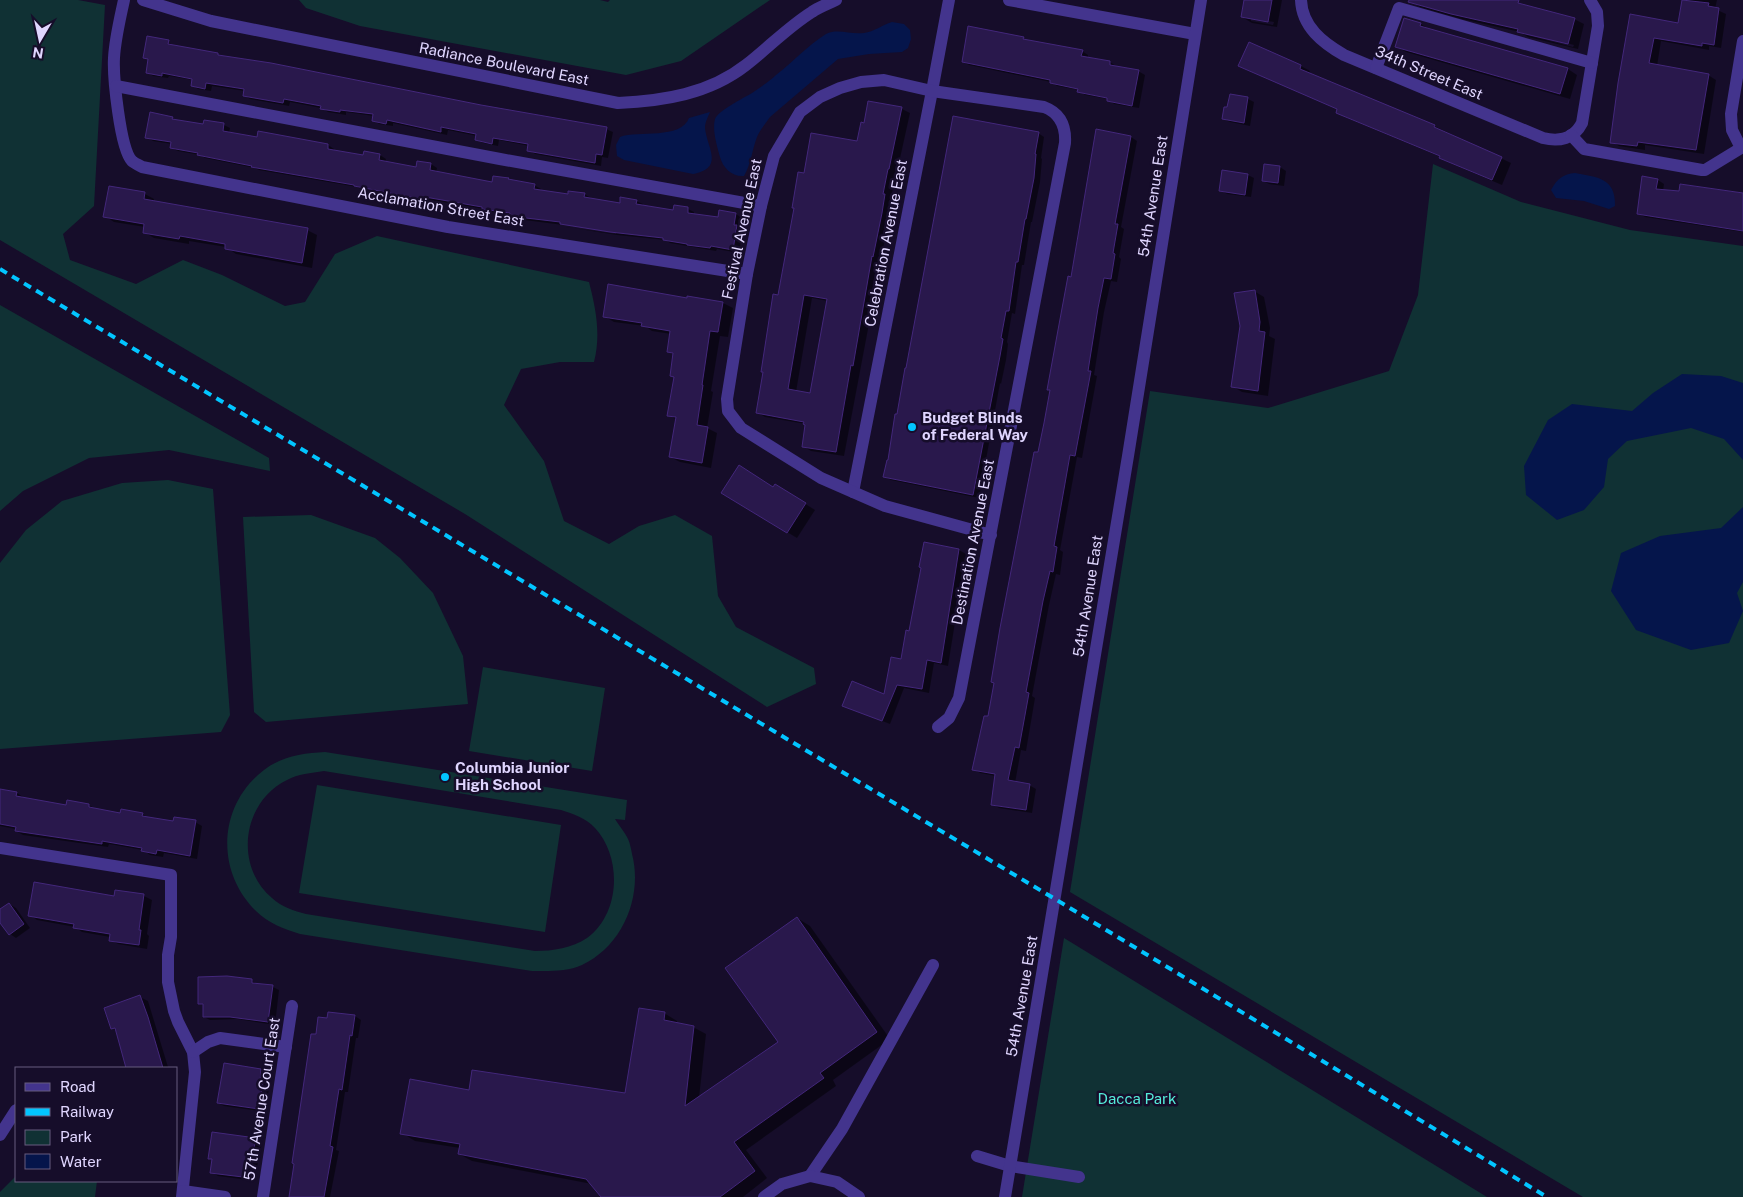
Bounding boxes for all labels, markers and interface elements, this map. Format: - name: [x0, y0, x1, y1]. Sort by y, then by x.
- north arrow: [15, 15, 65, 65]
- street label: Radiance Boulevard East: [418, 39, 591, 88]
- street label: 34th Street East: [1373, 42, 1486, 103]
- text: N: [31, 44, 45, 62]
- street label: 54th Avenue East: [1134, 134, 1171, 258]
- street label: Festival Avenue East: [718, 157, 765, 301]
- street label: Celebration Avenue East: [861, 158, 910, 328]
- street label: Acclamation Street East: [357, 183, 526, 230]
- place label: Budget Blinds of Federal Way: [922, 409, 1029, 443]
- marker: Budget Blinds of Federal Way: [906, 421, 918, 433]
- street label: Destination Avenue East: [948, 457, 997, 626]
- street label: 54th Avenue East: [1069, 534, 1106, 658]
- place label: Columbia Junior High School: [455, 759, 569, 793]
- marker: Columbia Junior High School: [439, 771, 451, 783]
- street label: 54th Avenue East: [1002, 934, 1041, 1058]
- street label: 57th Avenue Court East: [240, 1016, 283, 1182]
- legend: [15, 1067, 178, 1182]
- text: Road: [60, 1078, 96, 1095]
- park label: Dacca Park: [1098, 1090, 1176, 1107]
- text: Railway: [60, 1103, 114, 1120]
- text: Park: [60, 1128, 92, 1145]
- text: Water: [60, 1153, 102, 1170]

